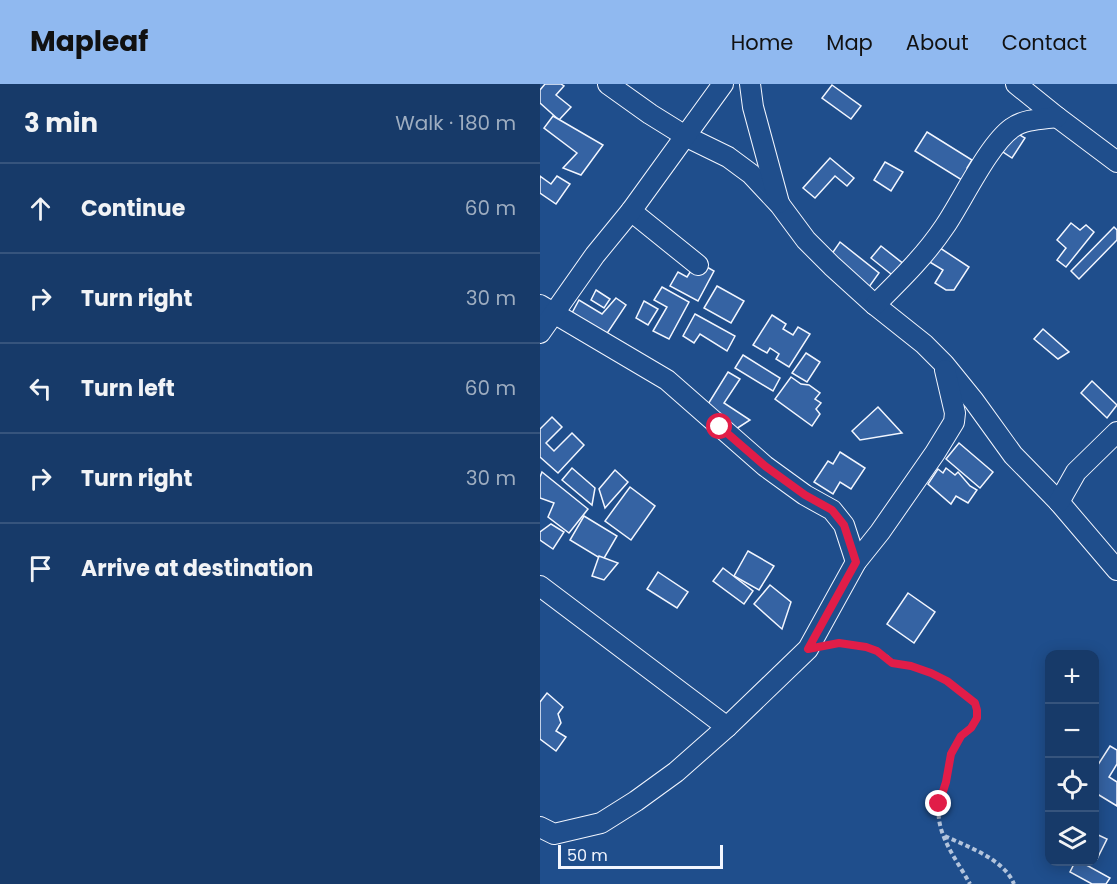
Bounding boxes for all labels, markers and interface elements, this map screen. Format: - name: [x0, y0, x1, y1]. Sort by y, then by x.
- text: Mapleaf: [30, 22, 148, 61]
- text: Home: [731, 28, 793, 57]
- text: Map: [826, 28, 873, 57]
- text: About: [906, 28, 969, 57]
- text: Contact: [1002, 28, 1087, 57]
- text: 3 min: [24, 105, 98, 141]
- text: Walk · 180 m: [395, 109, 516, 137]
- icon: ahead: [24, 192, 57, 225]
- text: Continue: [81, 193, 185, 224]
- text: 60 m: [465, 194, 516, 222]
- icon: right: [24, 282, 57, 315]
- text: Turn right: [81, 283, 192, 314]
- text: 30 m: [466, 284, 516, 312]
- icon: left: [24, 372, 57, 405]
- text: Turn left: [81, 373, 175, 404]
- text: 60 m: [465, 374, 516, 402]
- route start: [706, 413, 732, 439]
- icon: right: [24, 462, 57, 495]
- text: Turn right: [81, 463, 192, 494]
- text: 30 m: [466, 464, 516, 492]
- icon: arrive: [24, 552, 57, 585]
- text: Arrive at destination: [81, 553, 313, 584]
- map controls: [1045, 650, 1099, 866]
- button: +: [1045, 650, 1099, 704]
- button: −: [1045, 704, 1099, 758]
- button: locate: [1045, 758, 1099, 812]
- route end: [925, 790, 951, 816]
- button: layers: [1045, 812, 1099, 866]
- scale bar: [558, 842, 723, 870]
- text: 50 m: [567, 844, 608, 867]

